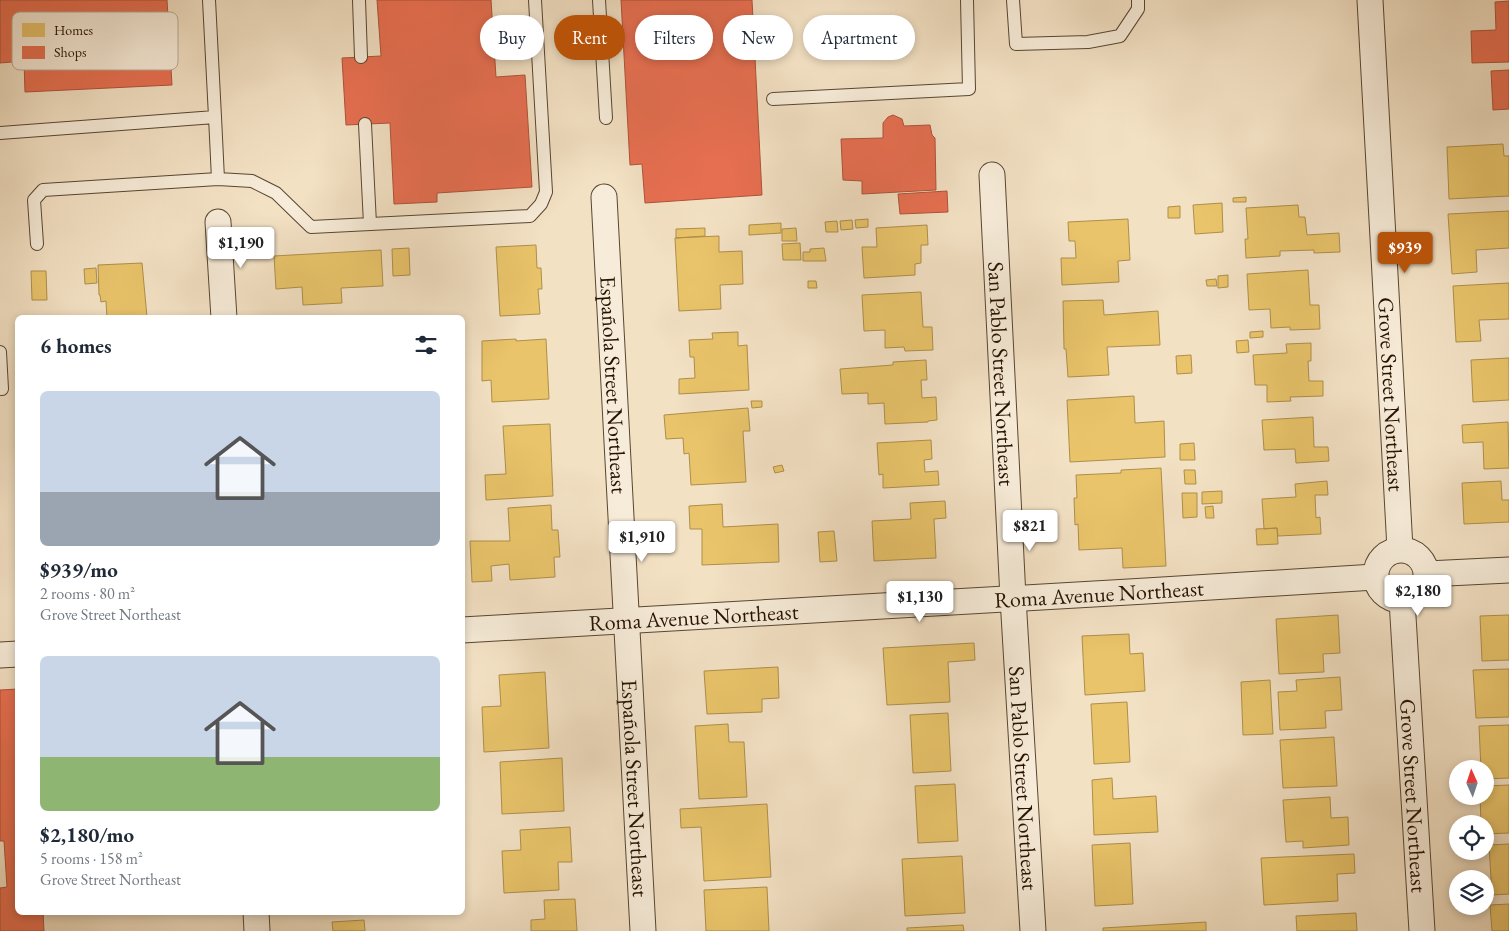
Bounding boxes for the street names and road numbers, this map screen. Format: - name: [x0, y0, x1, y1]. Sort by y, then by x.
- street label: San Pablo Street Northeast: [981, 261, 1021, 487]
- street label: Española Street Northeast: [593, 275, 634, 495]
- street label: Grove Street Northeast: [1371, 297, 1411, 492]
- street label: Roma Avenue Northeast: [993, 573, 1205, 615]
- street label: Roma Avenue Northeast: [588, 597, 799, 638]
- street label: San Pablo Street Northeast: [1002, 665, 1045, 891]
- street label: Española Street Northeast: [615, 679, 655, 898]
- street label: Grove Street Northeast: [1393, 698, 1434, 894]

